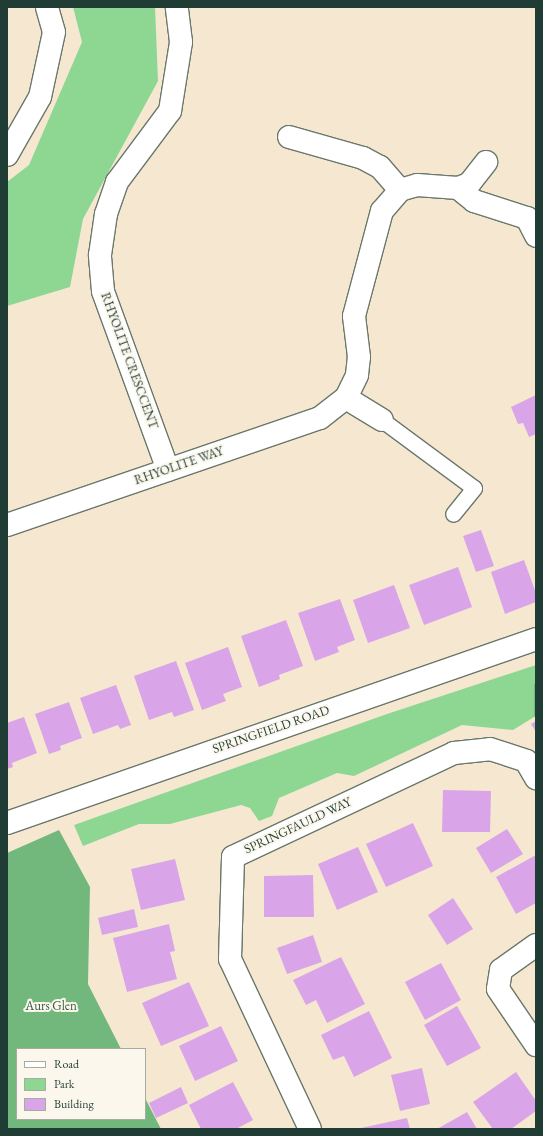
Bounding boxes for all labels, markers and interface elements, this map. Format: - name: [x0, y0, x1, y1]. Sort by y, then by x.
- street label: RHYOLITE CRESCCENT: [97, 291, 161, 431]
- street label: RHYOLITE WAY: [132, 443, 226, 489]
- street label: SPRINGFIELD ROAD: [210, 703, 332, 757]
- street label: SPRINGFAULD WAY: [242, 794, 354, 858]
- park label: Aurs Glen: [25, 998, 77, 1014]
- legend: [16, 1048, 146, 1120]
- text: Road: [54, 1056, 79, 1072]
- text: Park: [54, 1076, 74, 1092]
- text: Building: [54, 1096, 94, 1112]

